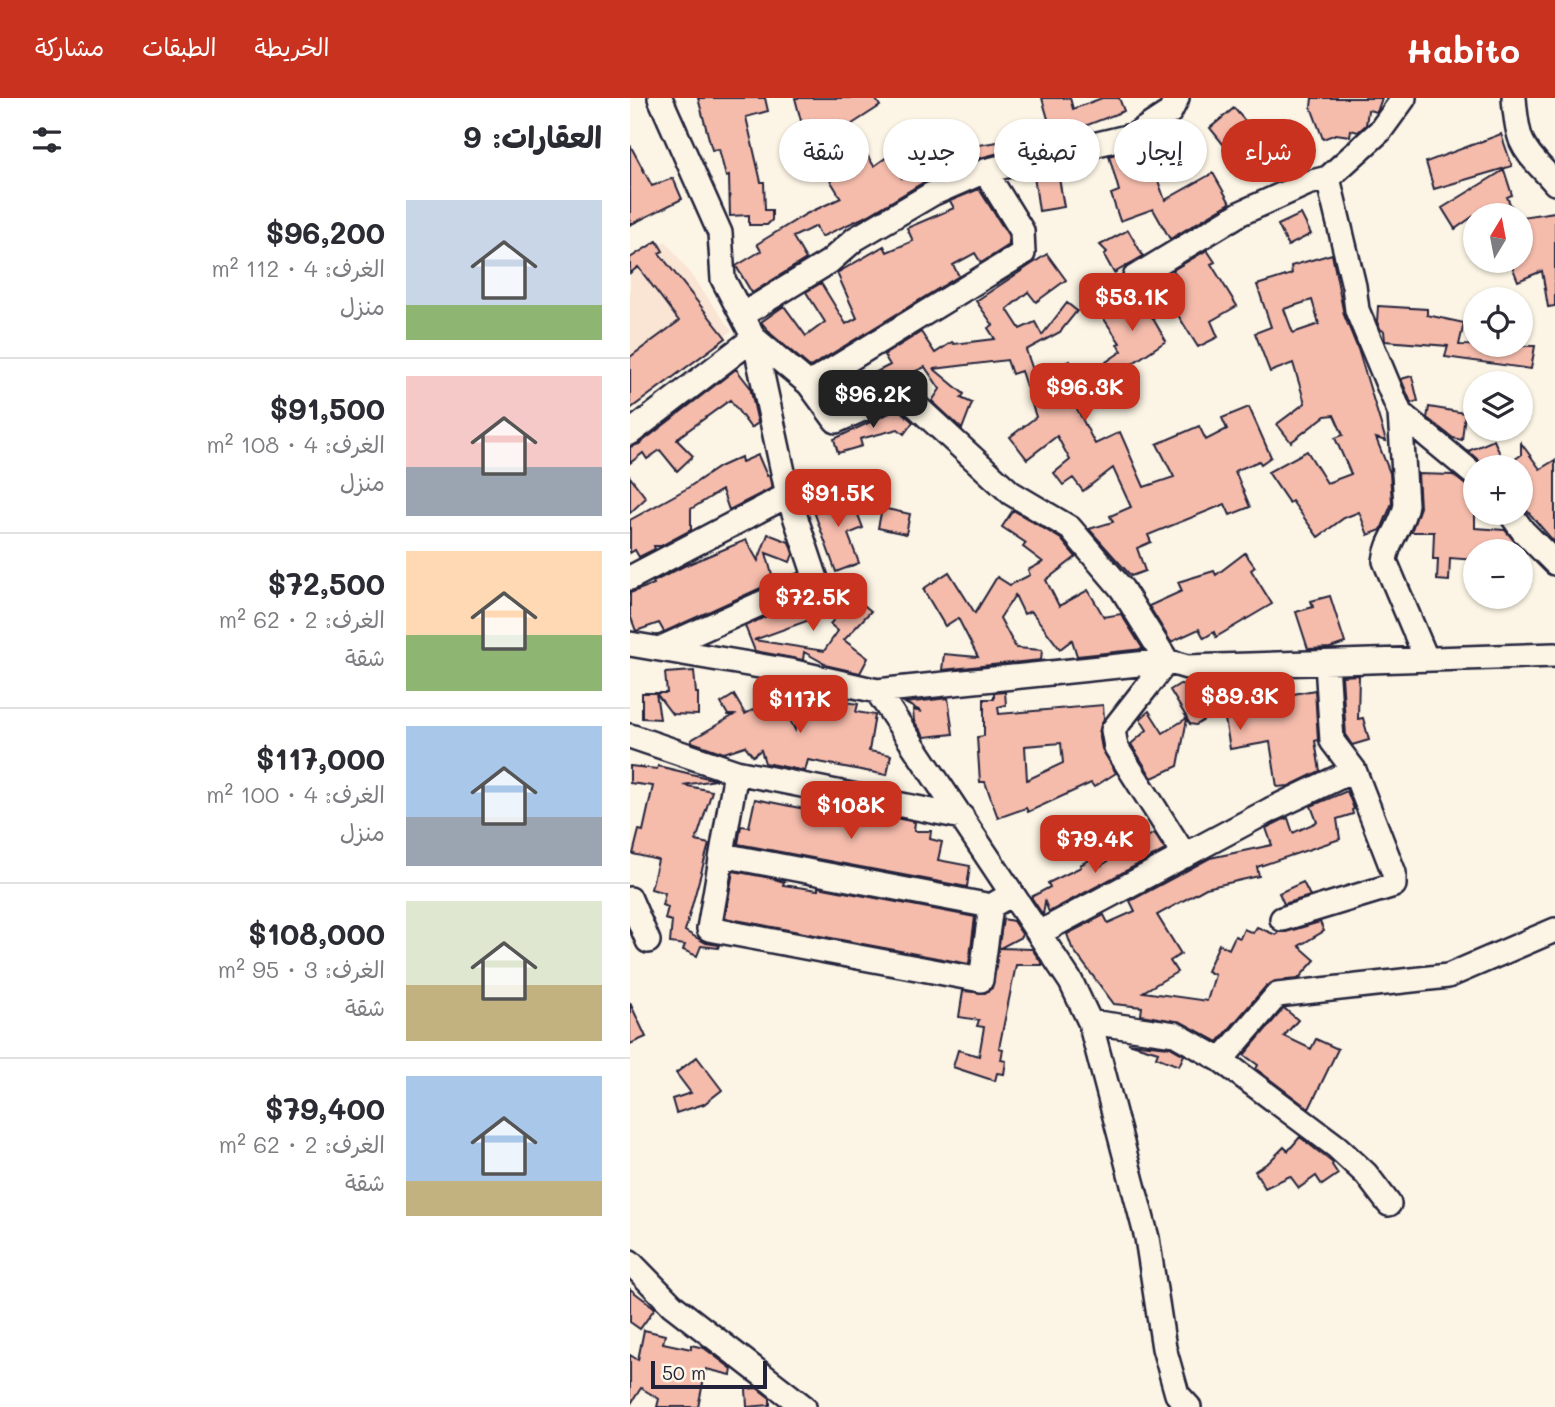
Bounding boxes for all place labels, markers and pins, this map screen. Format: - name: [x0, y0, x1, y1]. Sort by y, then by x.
- pin: $53.1K: [1075, 274, 1189, 333]
- pin: $96.3K: [1028, 364, 1142, 423]
- pin: $96.2K: [816, 370, 930, 430]
- pin: $91.5K: [781, 470, 895, 529]
- pin: $72.5K: [756, 574, 870, 633]
- pin: $89.3K: [1183, 672, 1297, 732]
- pin: $117K: [751, 676, 849, 735]
- pin: $108K: [802, 782, 900, 841]
- pin: $79.4K: [1038, 816, 1152, 875]

